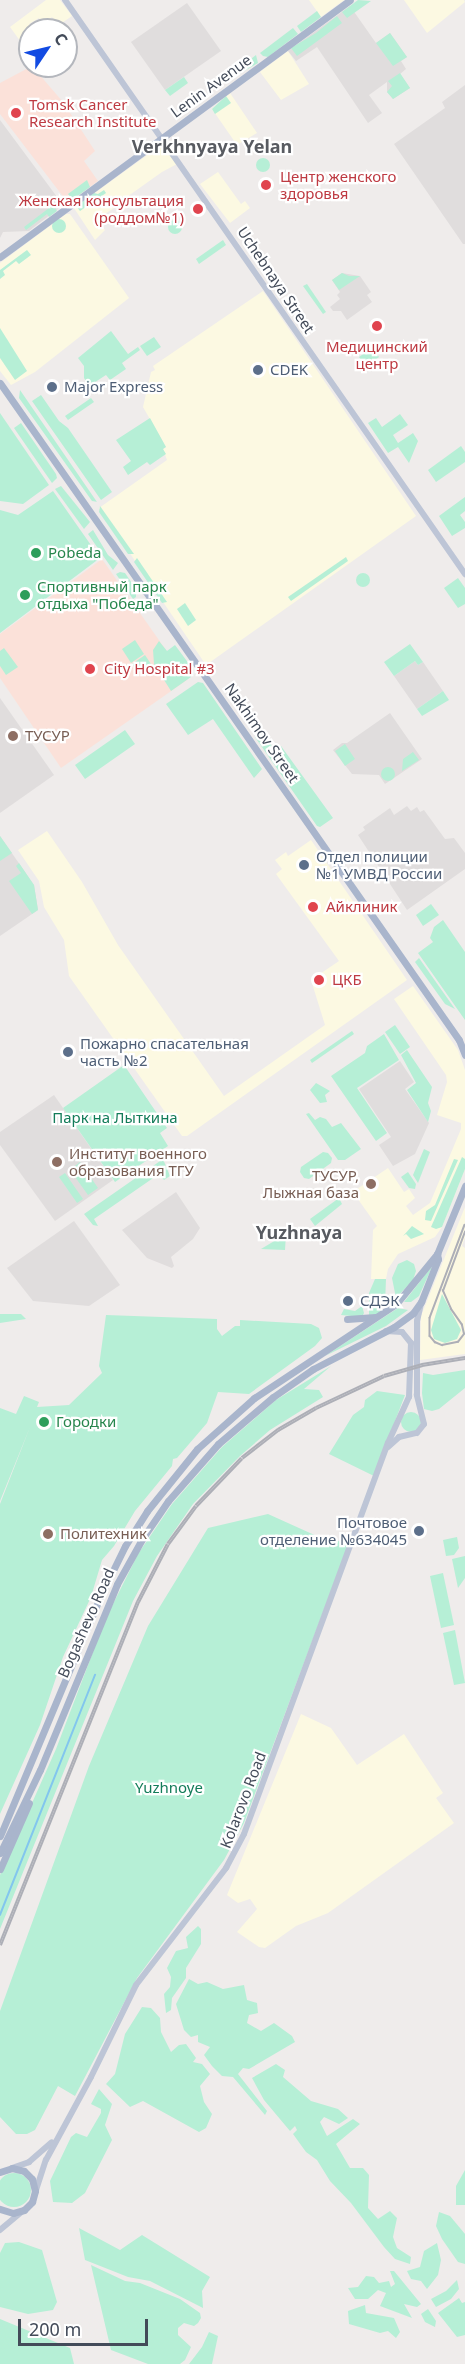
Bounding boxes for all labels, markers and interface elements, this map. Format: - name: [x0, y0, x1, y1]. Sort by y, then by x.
- north arrow: [18, 18, 78, 78]
- text: С: [49, 28, 73, 49]
- street label: Lenin Avenue: [167, 51, 255, 121]
- place label: Tomsk Cancer Research Institute: [29, 95, 156, 130]
- marker: Tomsk Cancer Research Institute: [7, 104, 25, 122]
- district label: Verkhnyaya Yelan: [132, 135, 292, 157]
- place label: Центр женского здоровья: [280, 167, 396, 202]
- marker: Центр женского здоровья: [257, 176, 275, 194]
- place label: Женская консультация (роддом№1): [19, 191, 184, 226]
- marker: Женская консультация (роддом№1): [189, 200, 207, 218]
- street label: Uchebnaya Street: [234, 223, 318, 337]
- marker: Медицинский центр: [368, 317, 386, 335]
- place label: Медицинский центр: [326, 337, 428, 372]
- place label: CDEK: [270, 361, 308, 379]
- marker: CDEK: [251, 363, 265, 377]
- place label: Major Express: [64, 378, 163, 396]
- marker: Major Express: [45, 380, 59, 394]
- place label: Pobeda: [48, 544, 101, 562]
- marker: Pobeda: [29, 546, 43, 560]
- place label: Спортивный парк отдыха "Победа": [37, 577, 167, 612]
- marker: Спортивный парк отдыха "Победа": [18, 588, 32, 602]
- marker: City Hospital #3: [81, 660, 99, 678]
- place label: City Hospital #3: [104, 660, 215, 678]
- street label: Nakhimov Street: [221, 680, 303, 786]
- place label: ТУСУР: [25, 727, 70, 745]
- marker: ТУСУР: [6, 729, 20, 743]
- place label: Отдел полиции №1 УМВД России: [316, 847, 442, 882]
- marker: Отдел полиции №1 УМВД России: [297, 858, 311, 872]
- marker: Айклиник: [304, 898, 322, 916]
- place label: Айклиник: [326, 898, 397, 916]
- marker: ЦКБ: [310, 971, 328, 989]
- place label: ЦКБ: [332, 971, 362, 989]
- place label: Пожарно спасательная часть №2: [80, 1034, 249, 1069]
- marker: Пожарно спасательная часть №2: [61, 1045, 75, 1059]
- park label: Парк на Лыткина: [52, 1109, 178, 1127]
- place label: Институт военного образования ТГУ: [69, 1144, 207, 1179]
- marker: Институт военного образования ТГУ: [50, 1155, 64, 1169]
- place label: ТУСУР, Лыжная база: [263, 1166, 359, 1201]
- marker: ТУСУР, Лыжная база: [364, 1177, 378, 1191]
- district label: Yuzhnaya: [256, 1221, 342, 1243]
- place label: СДЭК: [360, 1292, 400, 1310]
- marker: СДЭК: [341, 1294, 355, 1308]
- place label: Городки: [56, 1413, 116, 1431]
- marker: Городки: [37, 1415, 51, 1429]
- place label: Почтовое отделение №634045: [260, 1513, 407, 1548]
- marker: Почтовое отделение №634045: [412, 1524, 426, 1538]
- place label: Политехник: [60, 1525, 147, 1543]
- marker: Политехник: [41, 1527, 55, 1541]
- street label: Bogashevo Road: [54, 1566, 118, 1680]
- street label: Kolarovo Road: [216, 1749, 270, 1851]
- park label: Yuzhnoye: [135, 1779, 203, 1797]
- scale bar: [21, 2307, 152, 2345]
- text: 200 m: [29, 2317, 81, 2341]

